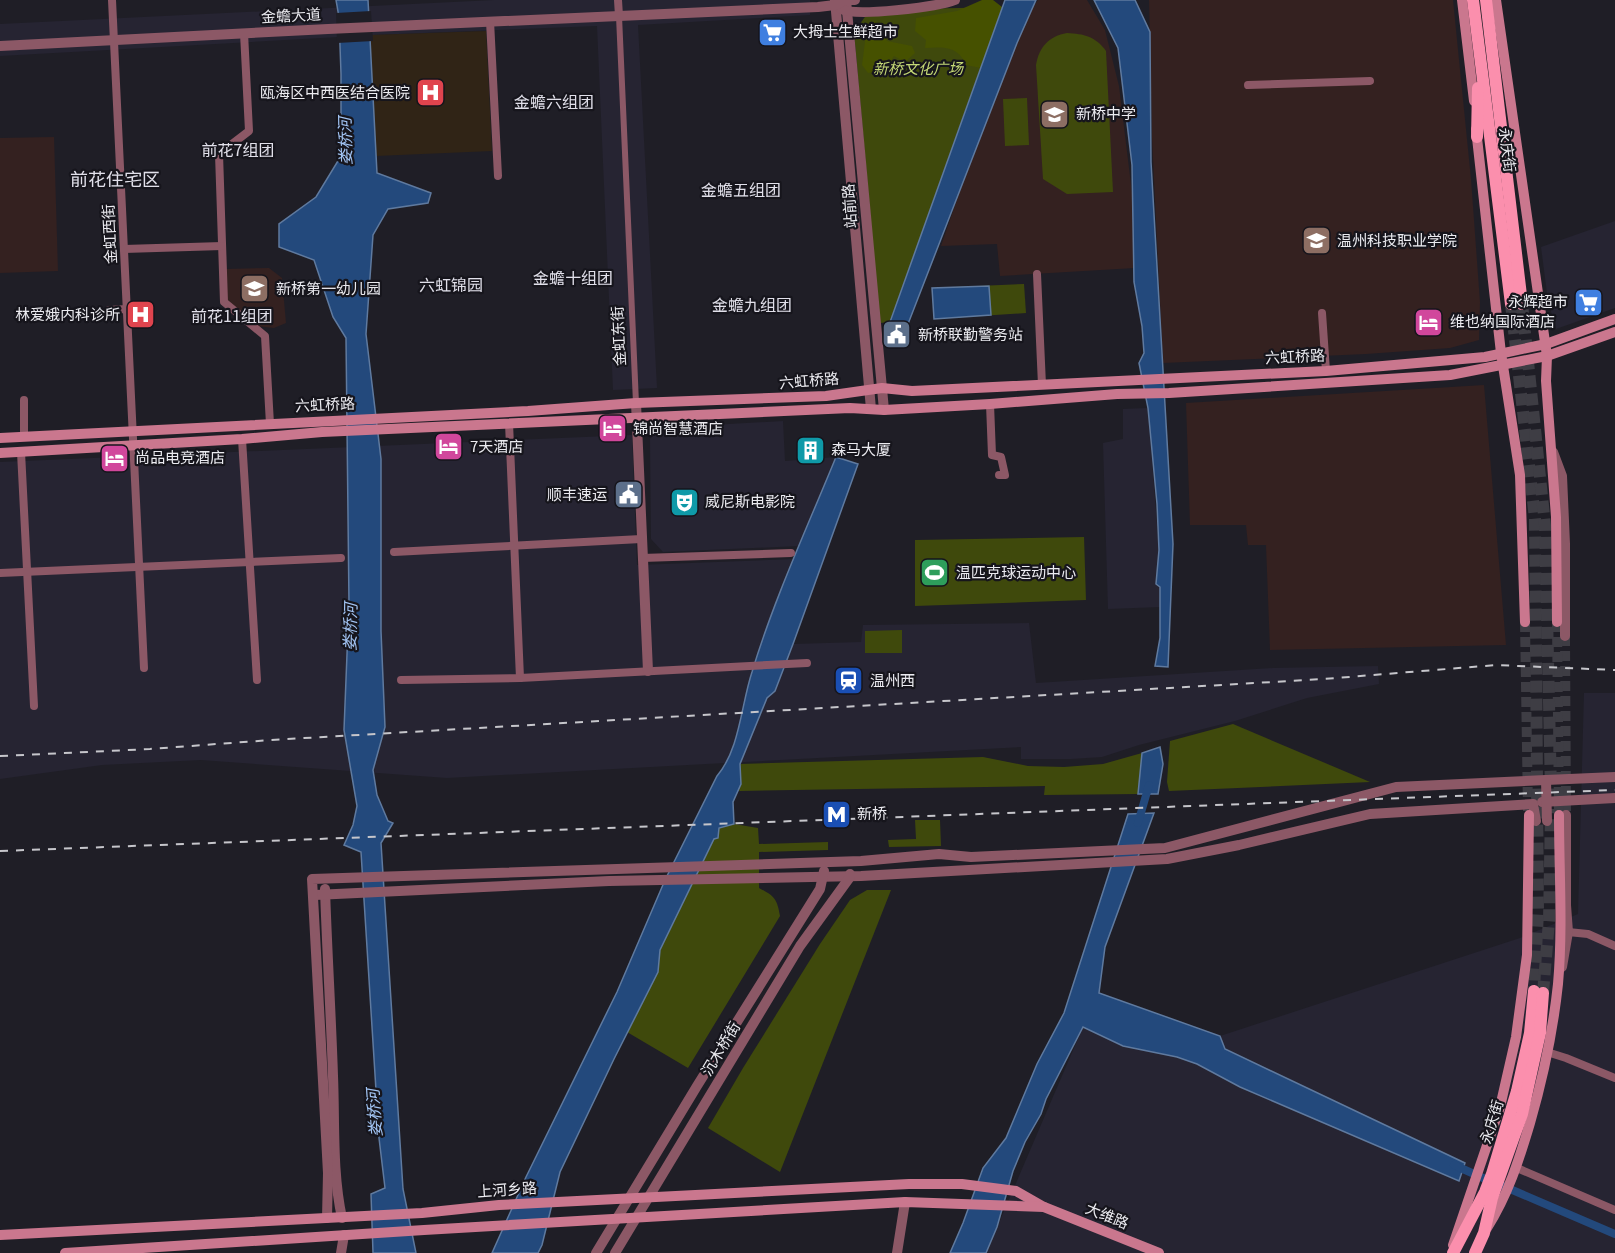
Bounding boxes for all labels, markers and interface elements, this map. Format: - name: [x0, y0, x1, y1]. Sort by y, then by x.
- street label: 金蟾大道: [260, 2, 321, 27]
- supermarket icon: 大拇士生鲜超市: [756, 16, 788, 48]
- place label: 大拇士生鲜超市: [793, 20, 898, 41]
- park label: 新桥文化广场: [873, 57, 965, 78]
- hospital icon: 瓯海区中西医结合医院: [415, 77, 447, 109]
- place label: 瓯海区中西医结合医院: [260, 81, 410, 102]
- district label: 金蟾六组团: [514, 89, 594, 113]
- school or university icon: 新桥中学: [1039, 98, 1071, 130]
- place label: 新桥中学: [1076, 102, 1136, 123]
- water label: 娄桥河: [332, 114, 356, 165]
- street label: 永庆街: [1495, 126, 1522, 173]
- district label: 前花7组团: [202, 137, 274, 161]
- district label: 前花住宅区: [70, 165, 160, 191]
- district label: 金蟾五组团: [701, 177, 781, 201]
- street label: 站前路: [836, 183, 861, 229]
- street label: 金虹西街: [96, 204, 121, 265]
- school or university icon: 温州科技职业学院: [1300, 225, 1332, 257]
- place label: 温州科技职业学院: [1337, 229, 1457, 250]
- district label: 金蟾十组团: [533, 265, 613, 289]
- district label: 六虹锦园: [419, 272, 483, 296]
- school or university icon: 新桥第一幼儿园: [239, 273, 271, 305]
- place label: 新桥第一幼儿园: [276, 277, 381, 298]
- supermarket icon: 永辉超市: [1573, 286, 1605, 318]
- place label: 永辉超市: [1508, 290, 1568, 311]
- district label: 金蟾九组团: [712, 292, 792, 316]
- hospital icon: 林爱娥内科诊所: [125, 299, 157, 331]
- place label: 林爱娥内科诊所: [15, 303, 120, 324]
- district label: 前花11组团: [191, 303, 273, 327]
- street label: 金虹东街: [605, 306, 630, 367]
- hotel icon: 维也纳国际酒店: [1413, 306, 1445, 338]
- place label: 维也纳国际酒店: [1450, 310, 1555, 331]
- public building icon: 新桥联勤警务站: [881, 319, 913, 351]
- place label: 新桥联勤警务站: [918, 323, 1023, 344]
- street label: 六虹桥路: [1264, 343, 1325, 368]
- street label: 六虹桥路: [778, 366, 840, 393]
- street label: 六虹桥路: [294, 391, 355, 416]
- hotel icon: 锦尚智慧酒店: [596, 413, 628, 445]
- place label: 锦尚智慧酒店: [633, 417, 723, 438]
- hotel icon: 7天酒店: [433, 431, 465, 463]
- building icon: 森马大厦: [794, 434, 826, 466]
- place label: 7天酒店: [470, 435, 523, 456]
- place label: 森马大厦: [831, 438, 891, 459]
- hotel icon: 尚品电竞酒店: [98, 442, 130, 474]
- place label: 尚品电竞酒店: [135, 446, 225, 467]
- public building icon: 顺丰速运: [612, 479, 644, 511]
- place label: 顺丰速运: [547, 483, 607, 504]
- theatre icon: 威尼斯电影院: [668, 486, 700, 518]
- place label: 威尼斯电影院: [705, 490, 795, 511]
- sports icon: 温匹克球运动中心: [919, 557, 951, 589]
- place label: 温匹克球运动中心: [956, 561, 1076, 582]
- water label: 娄桥河: [337, 600, 361, 651]
- station icon: 温州西: [833, 665, 865, 697]
- place label: 温州西: [870, 669, 915, 690]
- metro station icon: 新桥: [820, 798, 852, 830]
- place label: 新桥: [857, 802, 887, 823]
- street label: 沉木桥街: [695, 1017, 744, 1079]
- water label: 娄桥河: [359, 1085, 387, 1138]
- street label: 永庆街: [1474, 1097, 1507, 1146]
- street label: 上河乡路: [476, 1176, 538, 1201]
- street label: 大维路: [1083, 1196, 1132, 1233]

